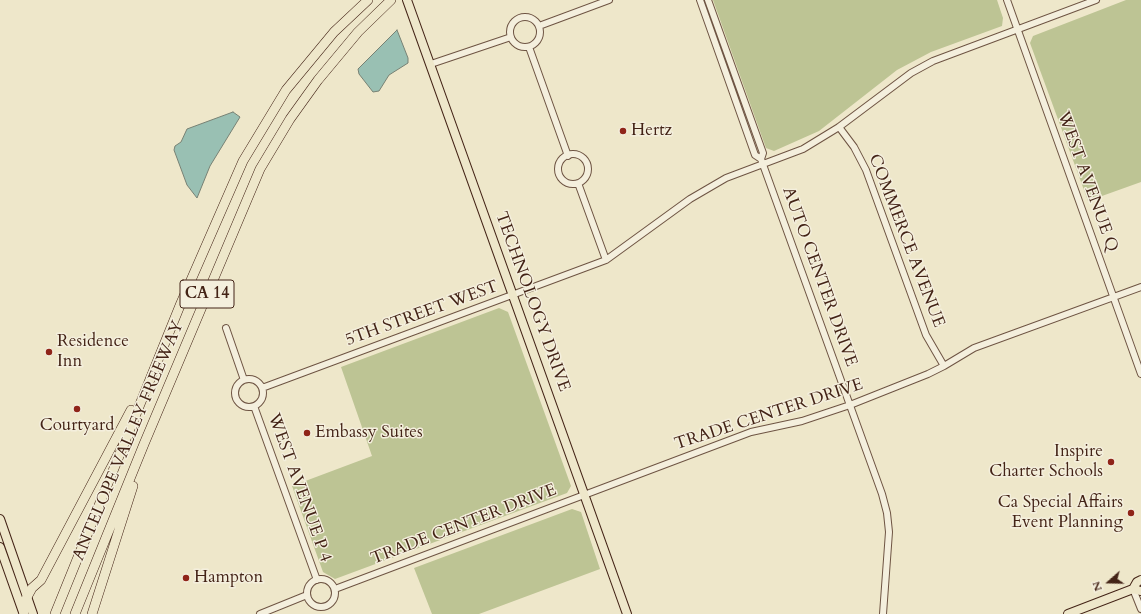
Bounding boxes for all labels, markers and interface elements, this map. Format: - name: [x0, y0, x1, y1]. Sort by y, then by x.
- street label: WEST AVENUE Q: [1052, 109, 1122, 255]
- place label: Hertz: [631, 121, 672, 141]
- marker: Hertz: [618, 126, 628, 136]
- street label: COMMERCE AVENUE: [864, 151, 948, 331]
- street label: AUTO CENTER DRIVE: [777, 185, 861, 369]
- street label: TECHNOLOGY DRIVE: [490, 210, 574, 394]
- street label: 5TH STREET WEST: [343, 277, 501, 351]
- road number: CA 14: [180, 280, 234, 308]
- street label: ANTELOPE VALLEY FREEWAY: [69, 318, 189, 564]
- place label: Residence Inn: [57, 332, 129, 372]
- marker: Residence Inn: [44, 347, 54, 357]
- street label: TRADE CENTER DRIVE: [672, 375, 866, 455]
- marker: Courtyard: [72, 404, 82, 414]
- street label: WEST AVENUE P 4: [263, 411, 335, 565]
- place label: Courtyard: [40, 416, 114, 436]
- place label: Embassy Suites: [315, 423, 423, 443]
- marker: Embassy Suites: [302, 428, 312, 438]
- place label: Inspire Charter Schools: [989, 442, 1103, 482]
- marker: Inspire Charter Schools: [1106, 457, 1116, 467]
- street label: TRADE CENTER DRIVE: [368, 480, 560, 570]
- place label: Ca Special Affairs Event Planning: [998, 493, 1123, 533]
- marker: Ca Special Affairs Event Planning: [1126, 508, 1136, 518]
- north arrow: [1089, 562, 1129, 602]
- place label: Hampton: [194, 568, 263, 588]
- marker: Hampton: [181, 573, 191, 583]
- text: N: [1089, 579, 1106, 593]

